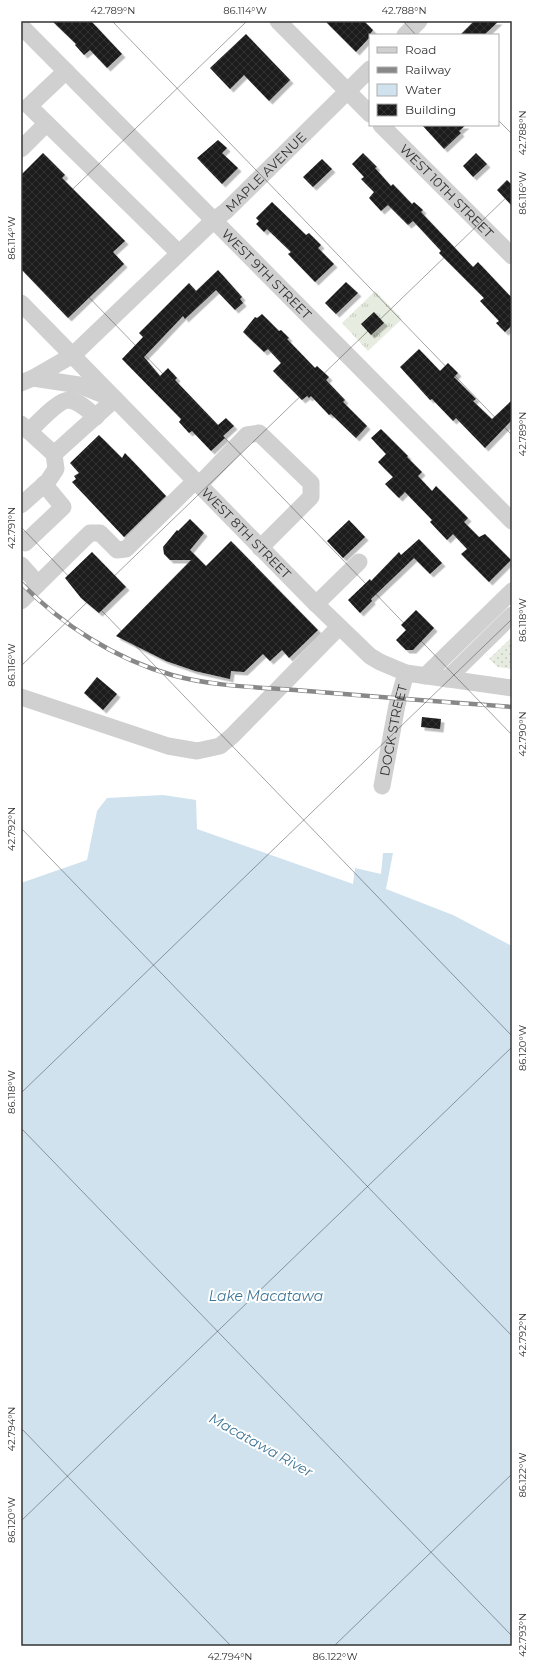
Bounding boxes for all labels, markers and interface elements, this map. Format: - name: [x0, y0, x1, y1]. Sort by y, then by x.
- text: 42.789°N: [91, 4, 135, 17]
- text: 86.114°W: [223, 4, 267, 17]
- text: 42.788°N: [381, 4, 427, 17]
- legend: [369, 34, 499, 126]
- text: Road: [405, 42, 436, 57]
- text: Railway: [405, 62, 451, 77]
- text: Water: [405, 82, 442, 97]
- text: Building: [405, 102, 456, 117]
- text: 42.788°N: [516, 110, 529, 156]
- street label: MAPLE AVENUE: [222, 129, 309, 215]
- street label: WEST 10TH STREET: [397, 141, 497, 241]
- text: 86.116°W: [516, 171, 529, 215]
- text: 86.114°W: [5, 216, 18, 260]
- street label: WEST 9TH STREET: [219, 225, 315, 323]
- text: 42.789°N: [516, 412, 529, 456]
- street label: WEST 8TH STREET: [198, 484, 295, 582]
- text: 42.791°N: [5, 507, 18, 549]
- text: 86.118°W: [516, 598, 529, 642]
- text: 86.116°W: [5, 643, 18, 687]
- street label: DOCK STREET: [376, 682, 411, 777]
- text: 42.790°N: [516, 711, 529, 757]
- text: 42.792°N: [5, 807, 18, 851]
- text: 86.120°W: [516, 1025, 529, 1071]
- text: 86.118°W: [5, 1070, 18, 1114]
- water label: Lake Macatawa: [209, 1287, 323, 1305]
- text: 42.792°N: [516, 1313, 529, 1357]
- text: 42.794°N: [5, 1407, 18, 1451]
- water label: Macatawa River: [206, 1409, 316, 1481]
- text: 86.122°W: [516, 1452, 529, 1498]
- text: 86.120°W: [5, 1497, 18, 1543]
- text: 42.793°N: [516, 1613, 529, 1657]
- text: 42.794°N: [208, 1650, 252, 1663]
- text: 86.122°W: [312, 1650, 358, 1663]

